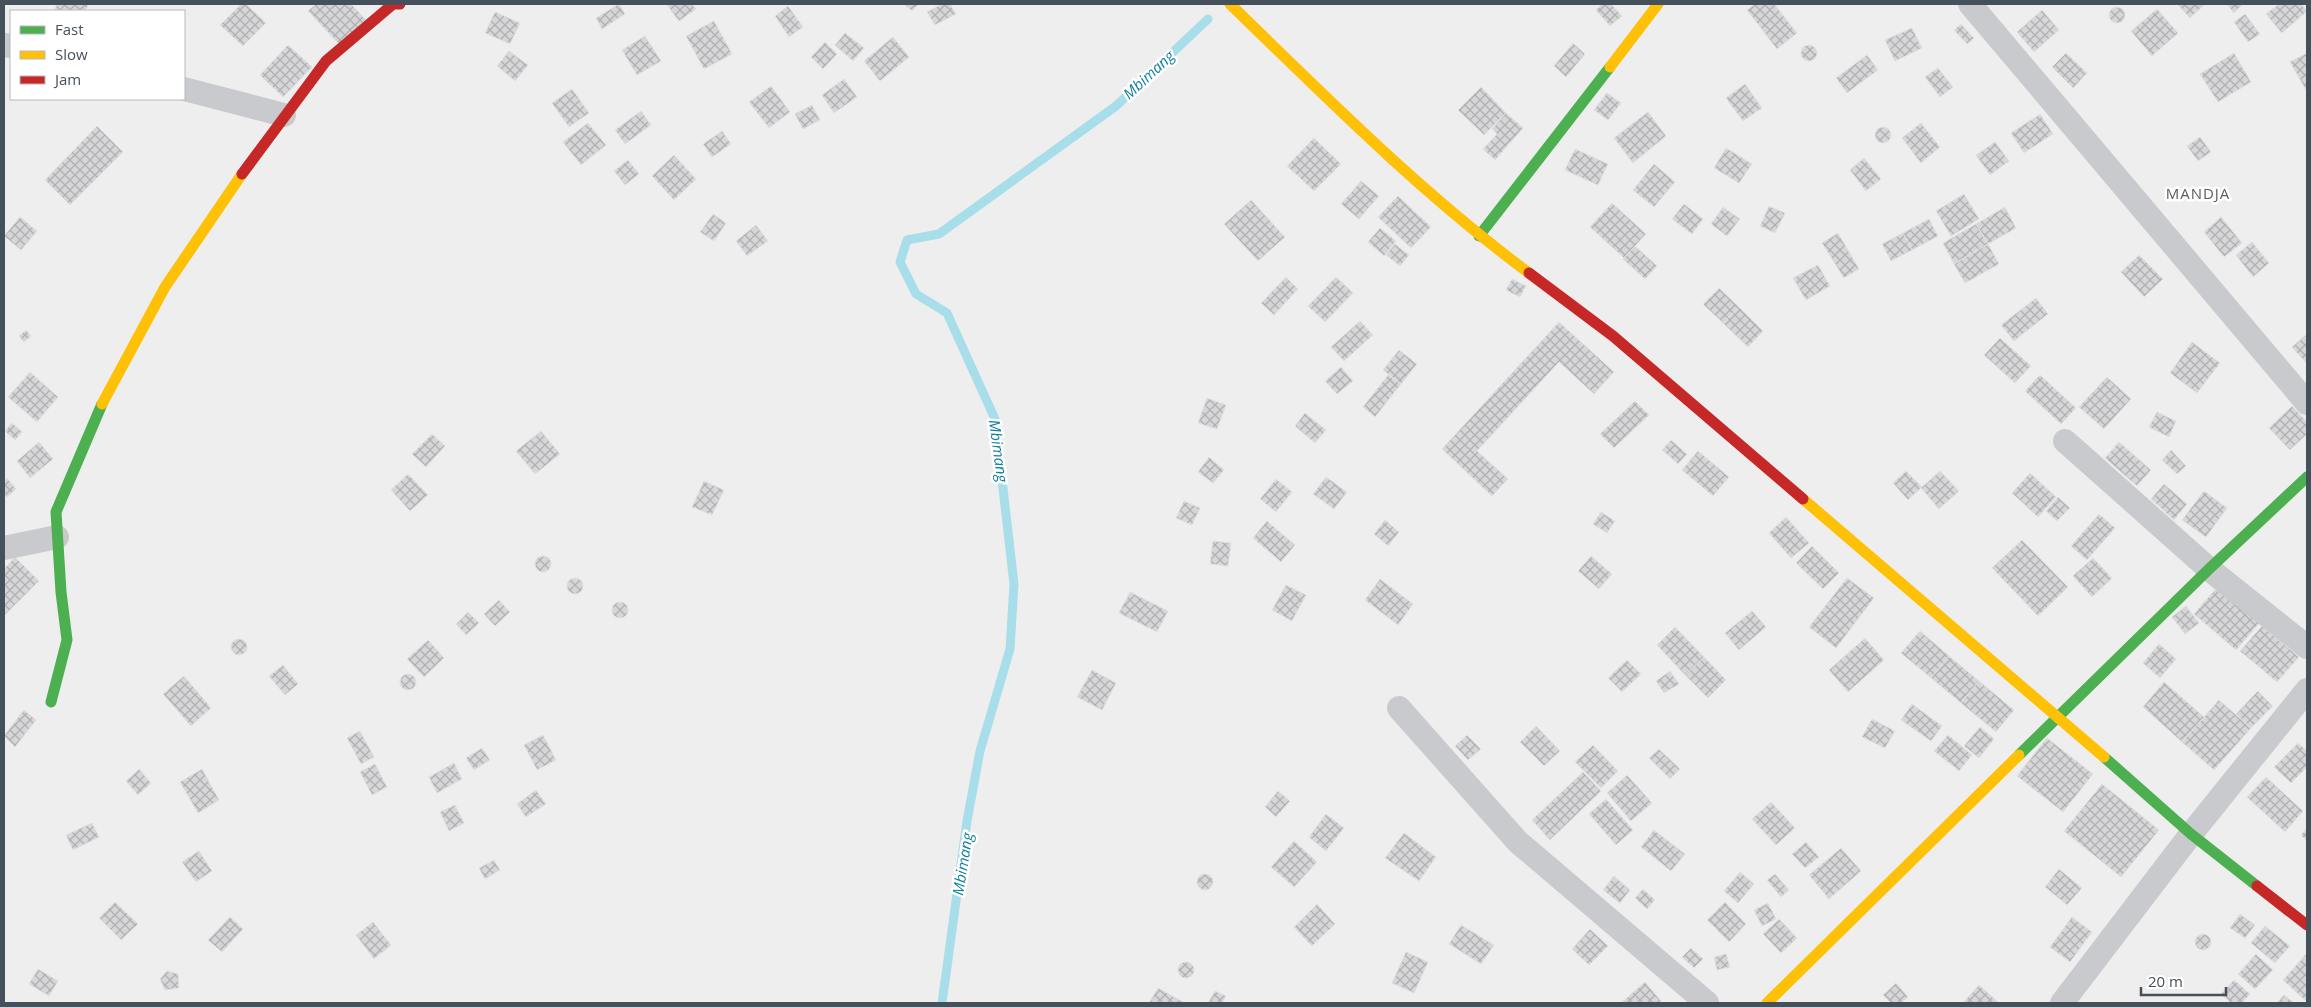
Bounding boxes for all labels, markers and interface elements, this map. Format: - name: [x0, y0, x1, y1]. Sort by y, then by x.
- legend: [10, 10, 185, 100]
- text: Fast: [55, 19, 84, 39]
- text: Slow: [55, 44, 88, 64]
- water label: Mbimang: [1118, 45, 1179, 103]
- text: Jam: [53, 69, 81, 89]
- district label: MANDJA: [2166, 183, 2230, 203]
- water label: Mbimang: [985, 418, 1013, 485]
- water label: Mbimang: [947, 830, 977, 897]
- scale bar: [2141, 964, 2226, 996]
- text: 20 m: [2148, 971, 2183, 991]

